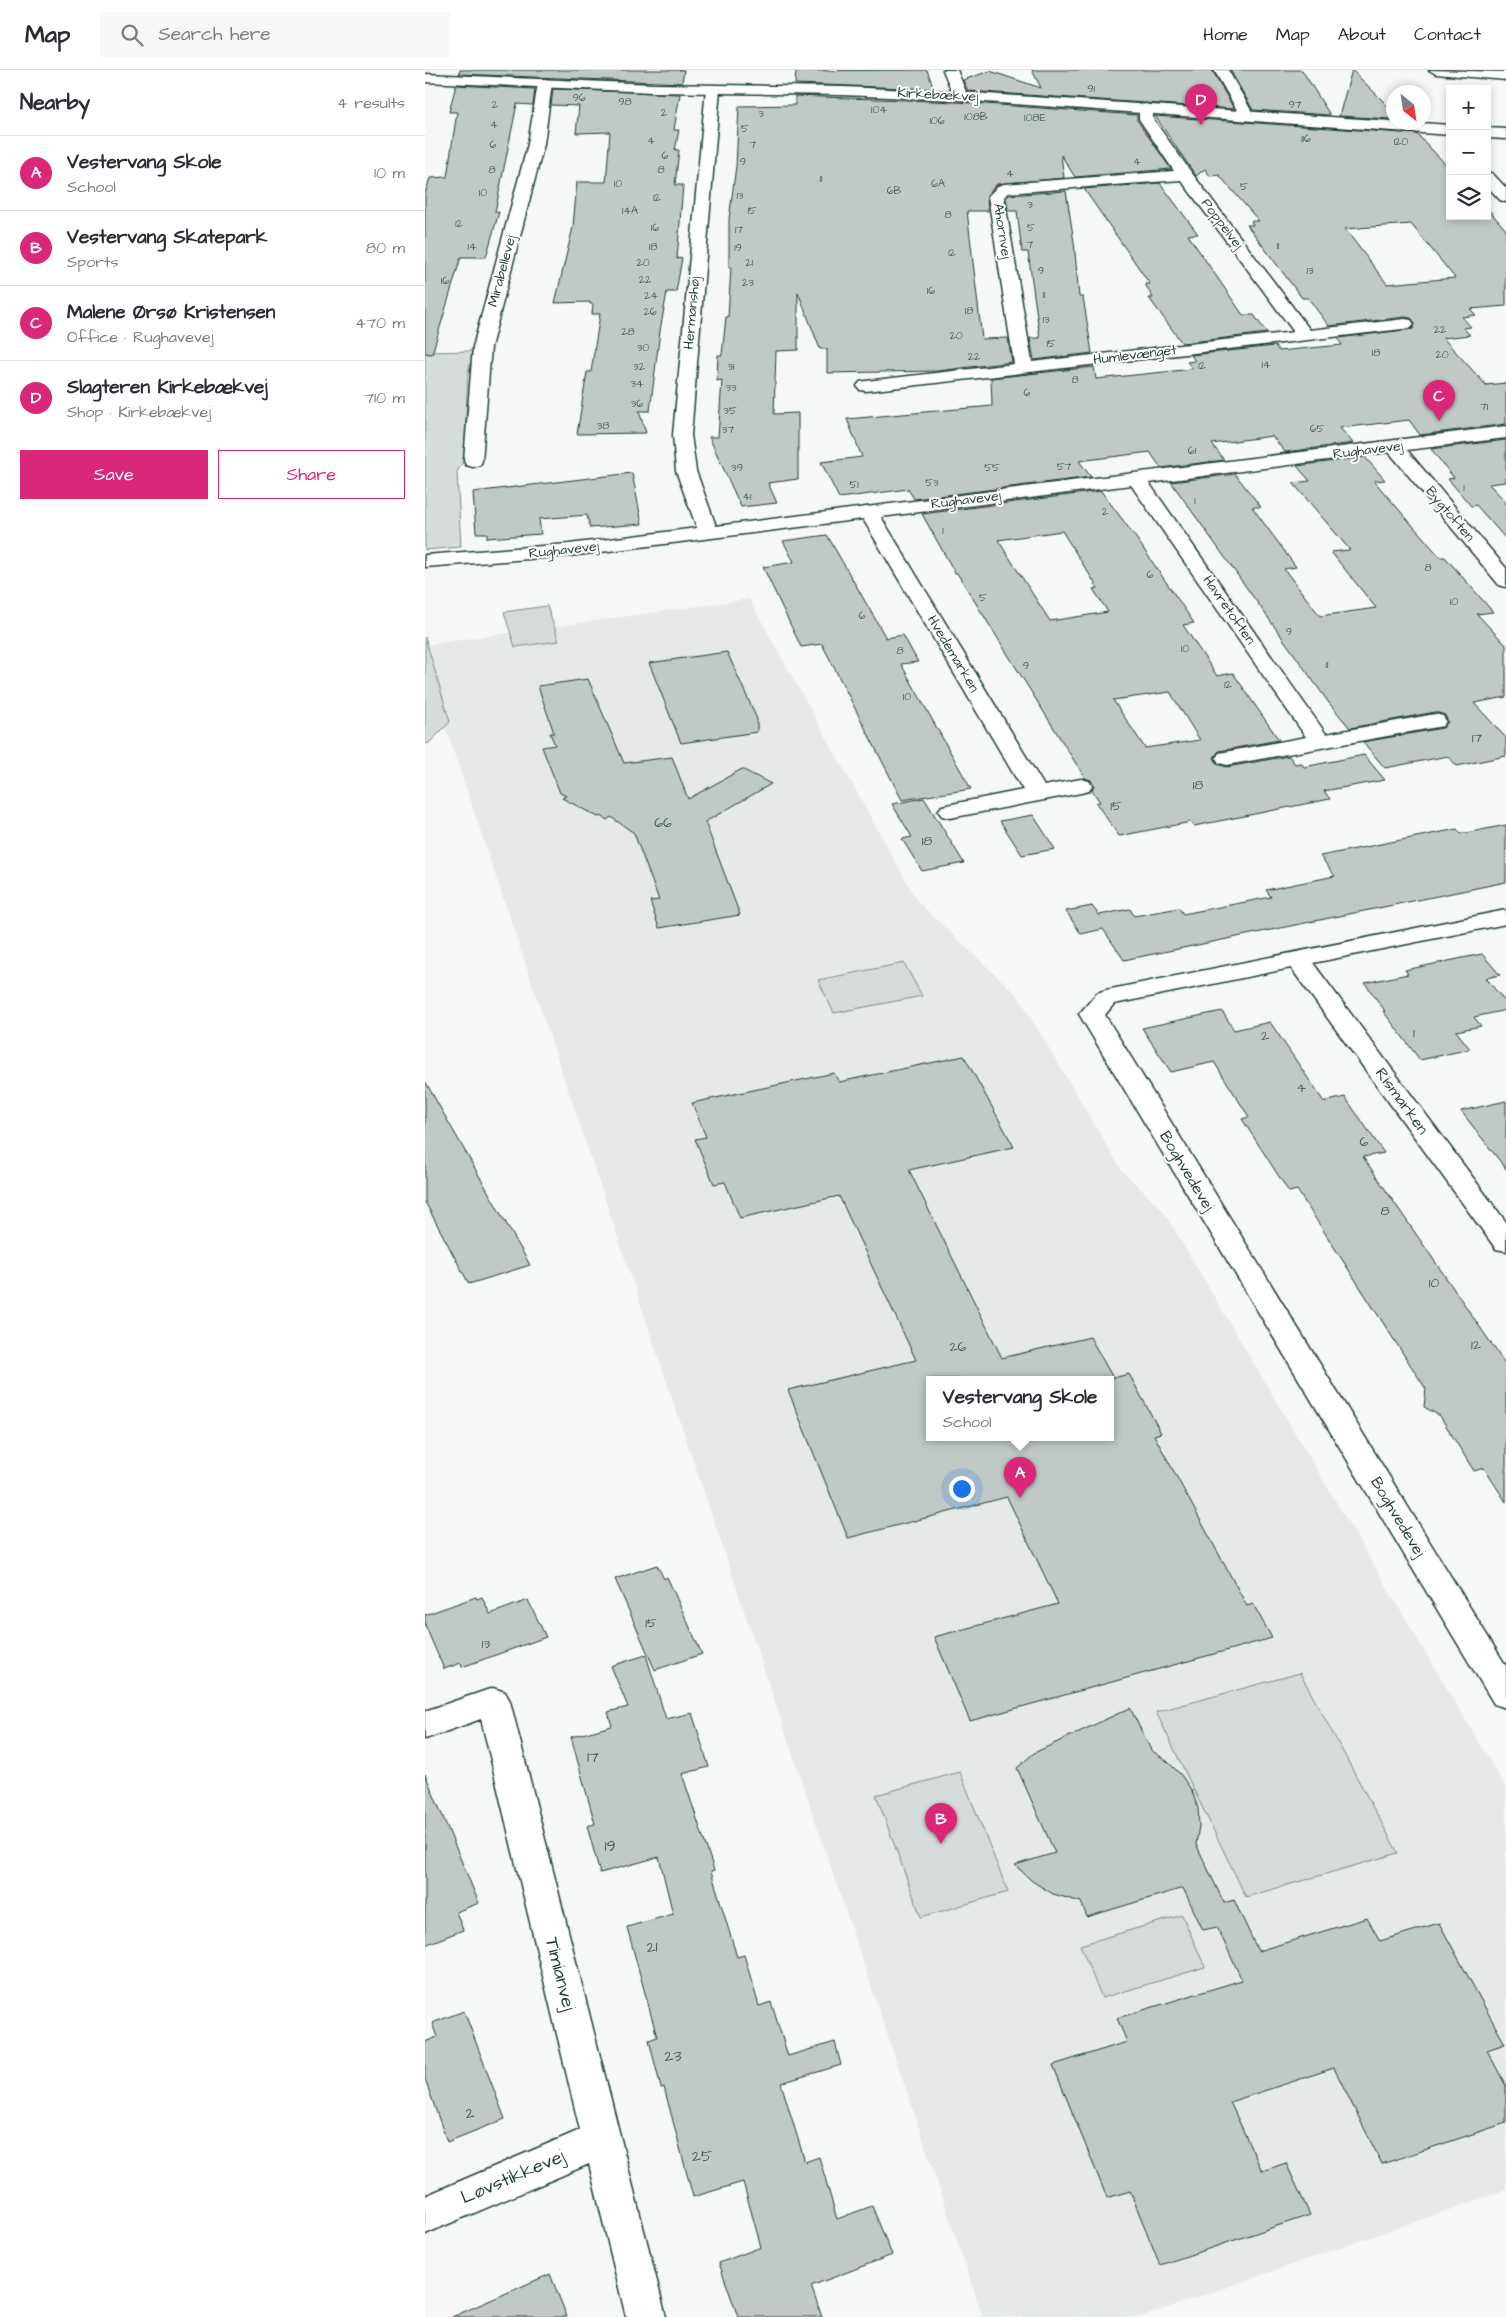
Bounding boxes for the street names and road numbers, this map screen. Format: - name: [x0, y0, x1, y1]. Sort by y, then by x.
- street label: Kirkebækvej: [897, 83, 980, 107]
- street label: Poppelvej: [1196, 194, 1248, 254]
- street label: Ahornvej: [988, 202, 1016, 261]
- street label: Mirabellevej: [483, 233, 521, 309]
- street label: Hermanshøj: [679, 275, 705, 350]
- street label: Humlevænget: [1092, 340, 1178, 370]
- street label: Rughavevej: [1332, 436, 1405, 464]
- street label: Bygtoften: [1421, 482, 1479, 546]
- street label: Rughavevej: [930, 486, 1003, 514]
- street label: Rughavevej: [528, 536, 601, 564]
- street label: Havretoften: [1198, 571, 1260, 649]
- street label: Hvedemarken: [922, 612, 984, 696]
- street label: Rismarken: [1370, 1063, 1434, 1139]
- street label: Boghvedevej: [1153, 1127, 1220, 1216]
- street label: Boghvedevej: [1364, 1473, 1431, 1562]
- street label: Timianvej: [538, 1934, 582, 2014]
- street label: Løvstikkevej: [457, 2143, 570, 2211]

